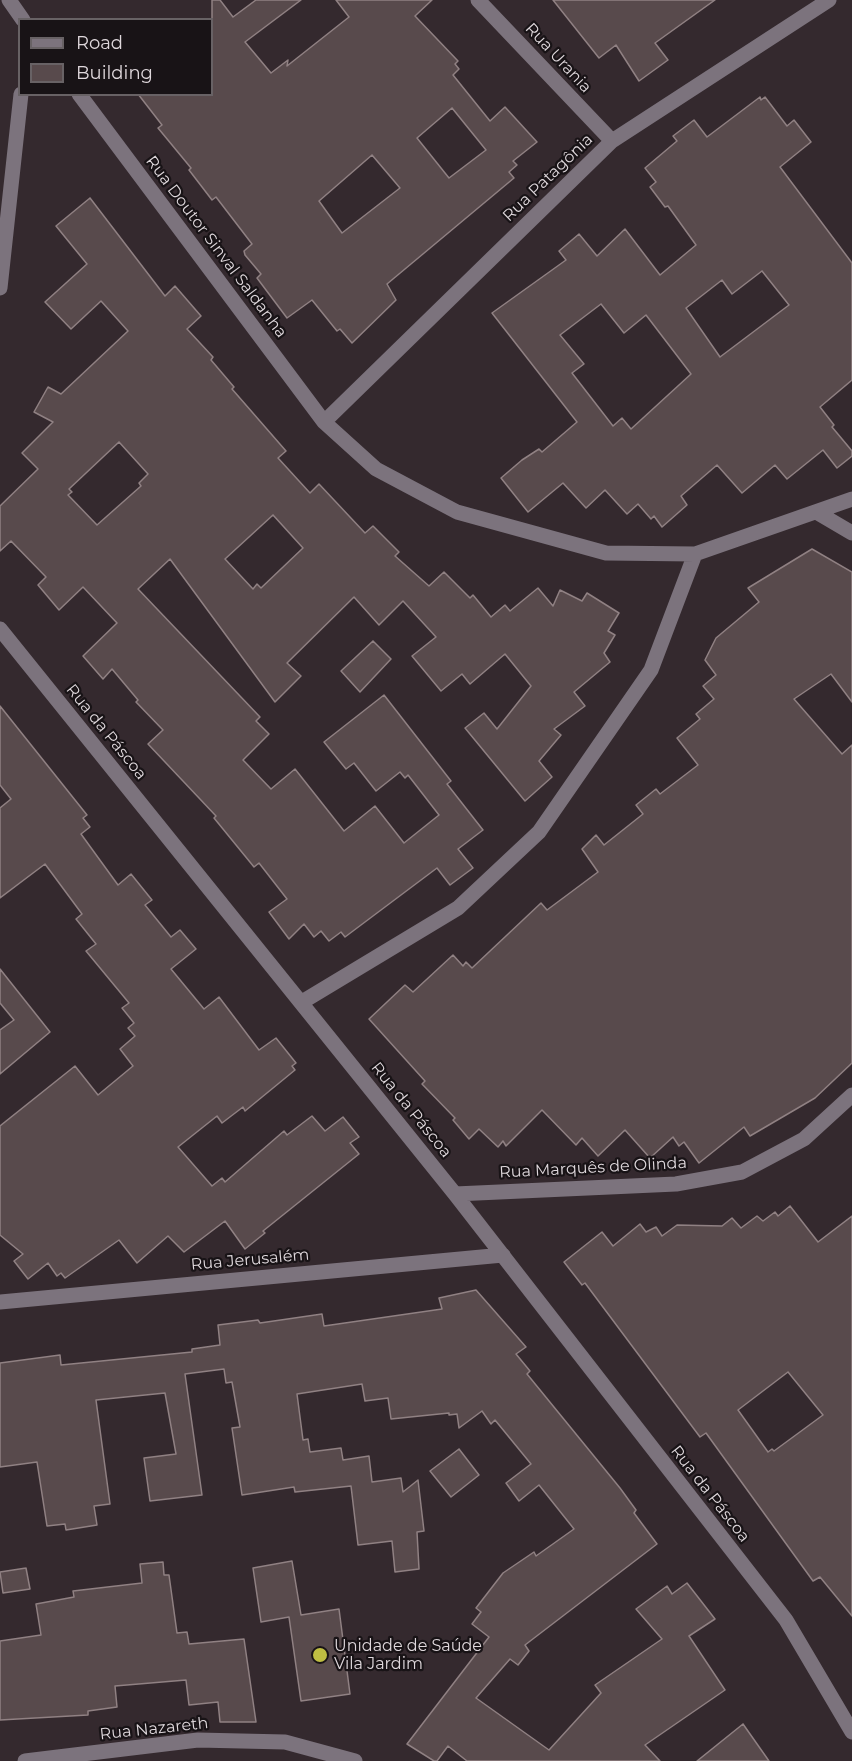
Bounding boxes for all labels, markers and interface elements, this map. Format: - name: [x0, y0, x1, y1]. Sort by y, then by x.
- legend: [18, 18, 213, 96]
- street label: Rua Urania: [521, 19, 595, 97]
- text: Road: [76, 32, 123, 54]
- text: Building: [76, 62, 153, 84]
- street label: Rua Patagônia: [499, 130, 597, 226]
- street label: Rua Doutor Sinval Saldanha: [141, 152, 291, 342]
- street label: Rua da Páscoa: [62, 680, 150, 784]
- street label: Rua da Páscoa: [367, 1058, 455, 1162]
- street label: Rua Marquês de Olinda: [499, 1153, 687, 1183]
- street label: Rua Jerusalém: [190, 1245, 310, 1275]
- street label: Rua da Páscoa: [666, 1442, 754, 1546]
- place label: Unidade de Saúde Vila Jardim: [334, 1636, 482, 1674]
- marker: Unidade de Saúde Vila Jardim: [311, 1646, 329, 1664]
- street label: Rua Nazareth: [99, 1714, 209, 1744]

